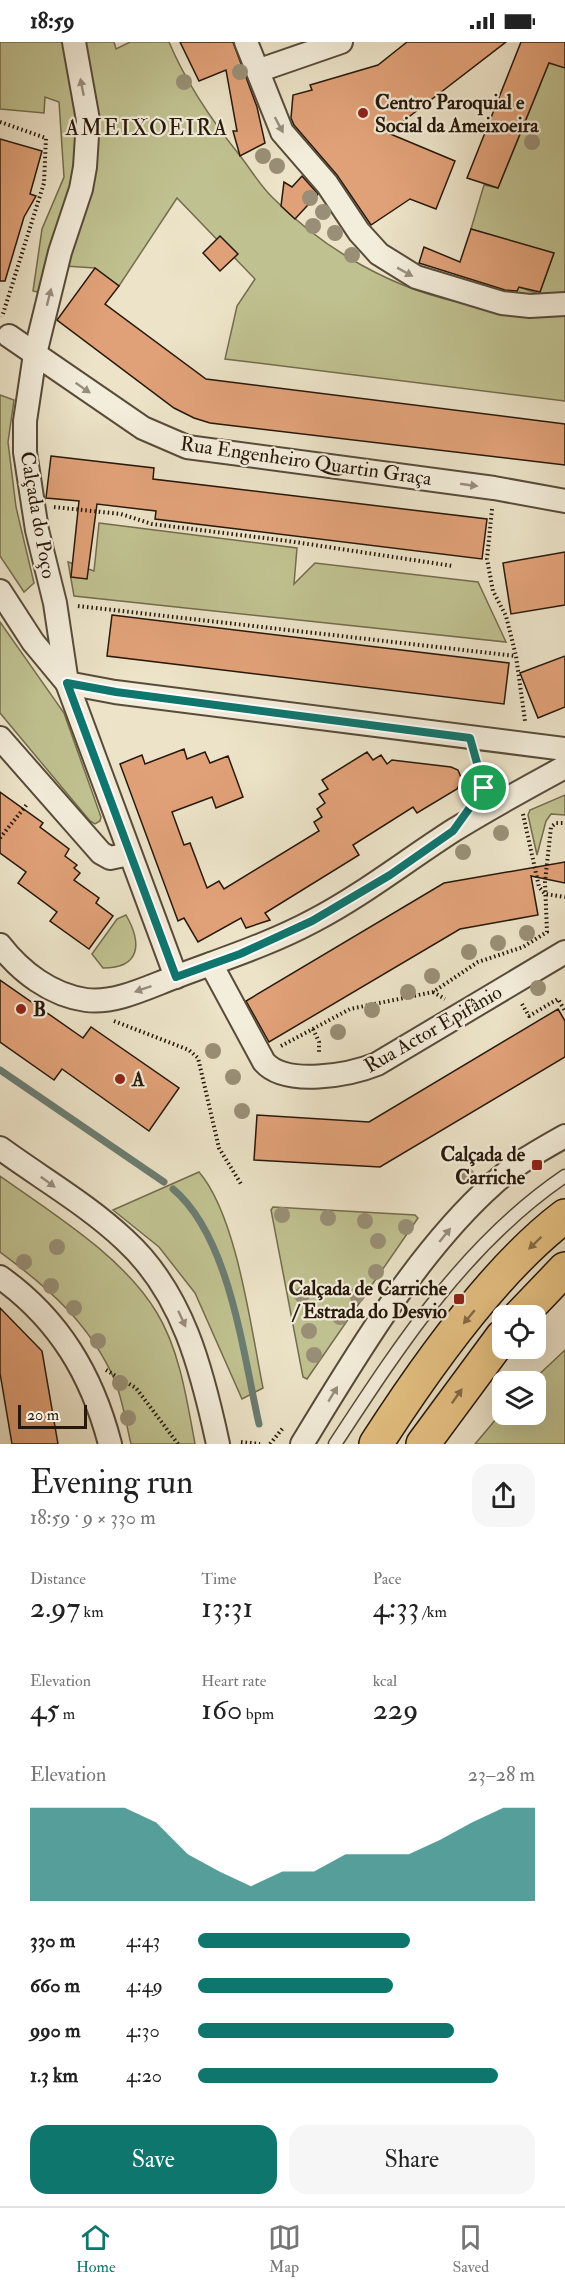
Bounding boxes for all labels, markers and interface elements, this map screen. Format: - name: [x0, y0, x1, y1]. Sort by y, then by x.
- text: 18:59: [30, 7, 75, 35]
- one-way arrow: [77, 78, 86, 97]
- place label: Centro Paroquial e Social da Ameixoeira: [375, 90, 539, 138]
- marker: Centro Paroquial e Social da Ameixoeira: [356, 106, 370, 120]
- district label: AMEIXOEIRA: [64, 114, 229, 142]
- one-way arrow: [274, 116, 284, 134]
- one-way arrow: [397, 266, 413, 277]
- one-way arrow: [44, 288, 54, 306]
- one-way arrow: [74, 382, 90, 394]
- street label: Rua Engenheiro Quartin Graça: [179, 431, 434, 491]
- street label: Calçada do Poço: [15, 450, 61, 580]
- one-way arrow: [460, 480, 479, 489]
- pin: [458, 762, 509, 813]
- icon: arrive: [467, 771, 500, 804]
- street label: Rua Actor Epifânio: [360, 979, 507, 1079]
- one-way arrow: [134, 984, 152, 994]
- place label: B: [33, 997, 46, 1022]
- marker: B: [14, 1002, 28, 1016]
- place label: A: [131, 1067, 145, 1092]
- marker: A: [113, 1072, 127, 1086]
- place label: Calçada de Carriche: [440, 1142, 526, 1190]
- marker: Calçada de Carriche: [530, 1158, 544, 1172]
- one-way arrow: [39, 1176, 55, 1188]
- one-way arrow: [438, 1228, 451, 1243]
- one-way arrow: [527, 1236, 542, 1250]
- place label: Calçada de Carriche / Estrada do Desvio: [288, 1276, 448, 1324]
- marker: Calçada de Carriche / Estrada do Desvio: [452, 1292, 466, 1306]
- map controls: [492, 1305, 546, 1425]
- button: locate: [492, 1305, 546, 1359]
- one-way arrow: [462, 1309, 475, 1325]
- one-way arrow: [177, 1311, 186, 1328]
- button: layers: [492, 1371, 546, 1425]
- one-way arrow: [327, 1386, 338, 1402]
- one-way arrow: [451, 1388, 462, 1404]
- scale bar: [18, 1402, 87, 1430]
- text: 20 m: [27, 1405, 59, 1425]
- text: Evening run: [30, 1462, 193, 1503]
- button: share: [472, 1464, 535, 1527]
- text: 18:59 · 9 × 330 m: [30, 1505, 156, 1530]
- text: Distance: [30, 1569, 86, 1589]
- text: Time: [201, 1569, 236, 1589]
- text: Pace: [373, 1569, 401, 1589]
- text: 2.97: [30, 1589, 80, 1626]
- text: 13:31: [201, 1589, 253, 1626]
- text: 4:33: [373, 1589, 419, 1626]
- text: km: [80, 1602, 104, 1622]
- text: /km: [419, 1602, 447, 1622]
- text: Elevation: [30, 1671, 91, 1691]
- text: Heart rate: [201, 1671, 266, 1691]
- text: kcal: [373, 1671, 397, 1691]
- text: 45: [30, 1691, 59, 1728]
- text: 160: [201, 1691, 242, 1728]
- text: 229: [373, 1691, 418, 1728]
- text: m: [59, 1704, 75, 1724]
- text: bpm: [242, 1704, 274, 1724]
- text: Elevation: [30, 1762, 106, 1787]
- text: 23–28 m: [468, 1762, 535, 1787]
- text: 330 m: [30, 1928, 75, 1953]
- text: 4:43: [126, 1928, 160, 1953]
- text: 660 m: [30, 1973, 80, 1998]
- text: 4:49: [126, 1973, 163, 1998]
- text: 990 m: [30, 2018, 80, 2043]
- text: 4:30: [126, 2018, 160, 2043]
- text: 1.3 km: [30, 2063, 78, 2088]
- text: 4:20: [126, 2063, 162, 2088]
- button: Save: [30, 2125, 277, 2194]
- button: Share: [289, 2125, 535, 2194]
- tab: Home: [76, 2221, 116, 2277]
- tab: Map: [268, 2221, 301, 2277]
- tab: Saved: [452, 2221, 489, 2277]

